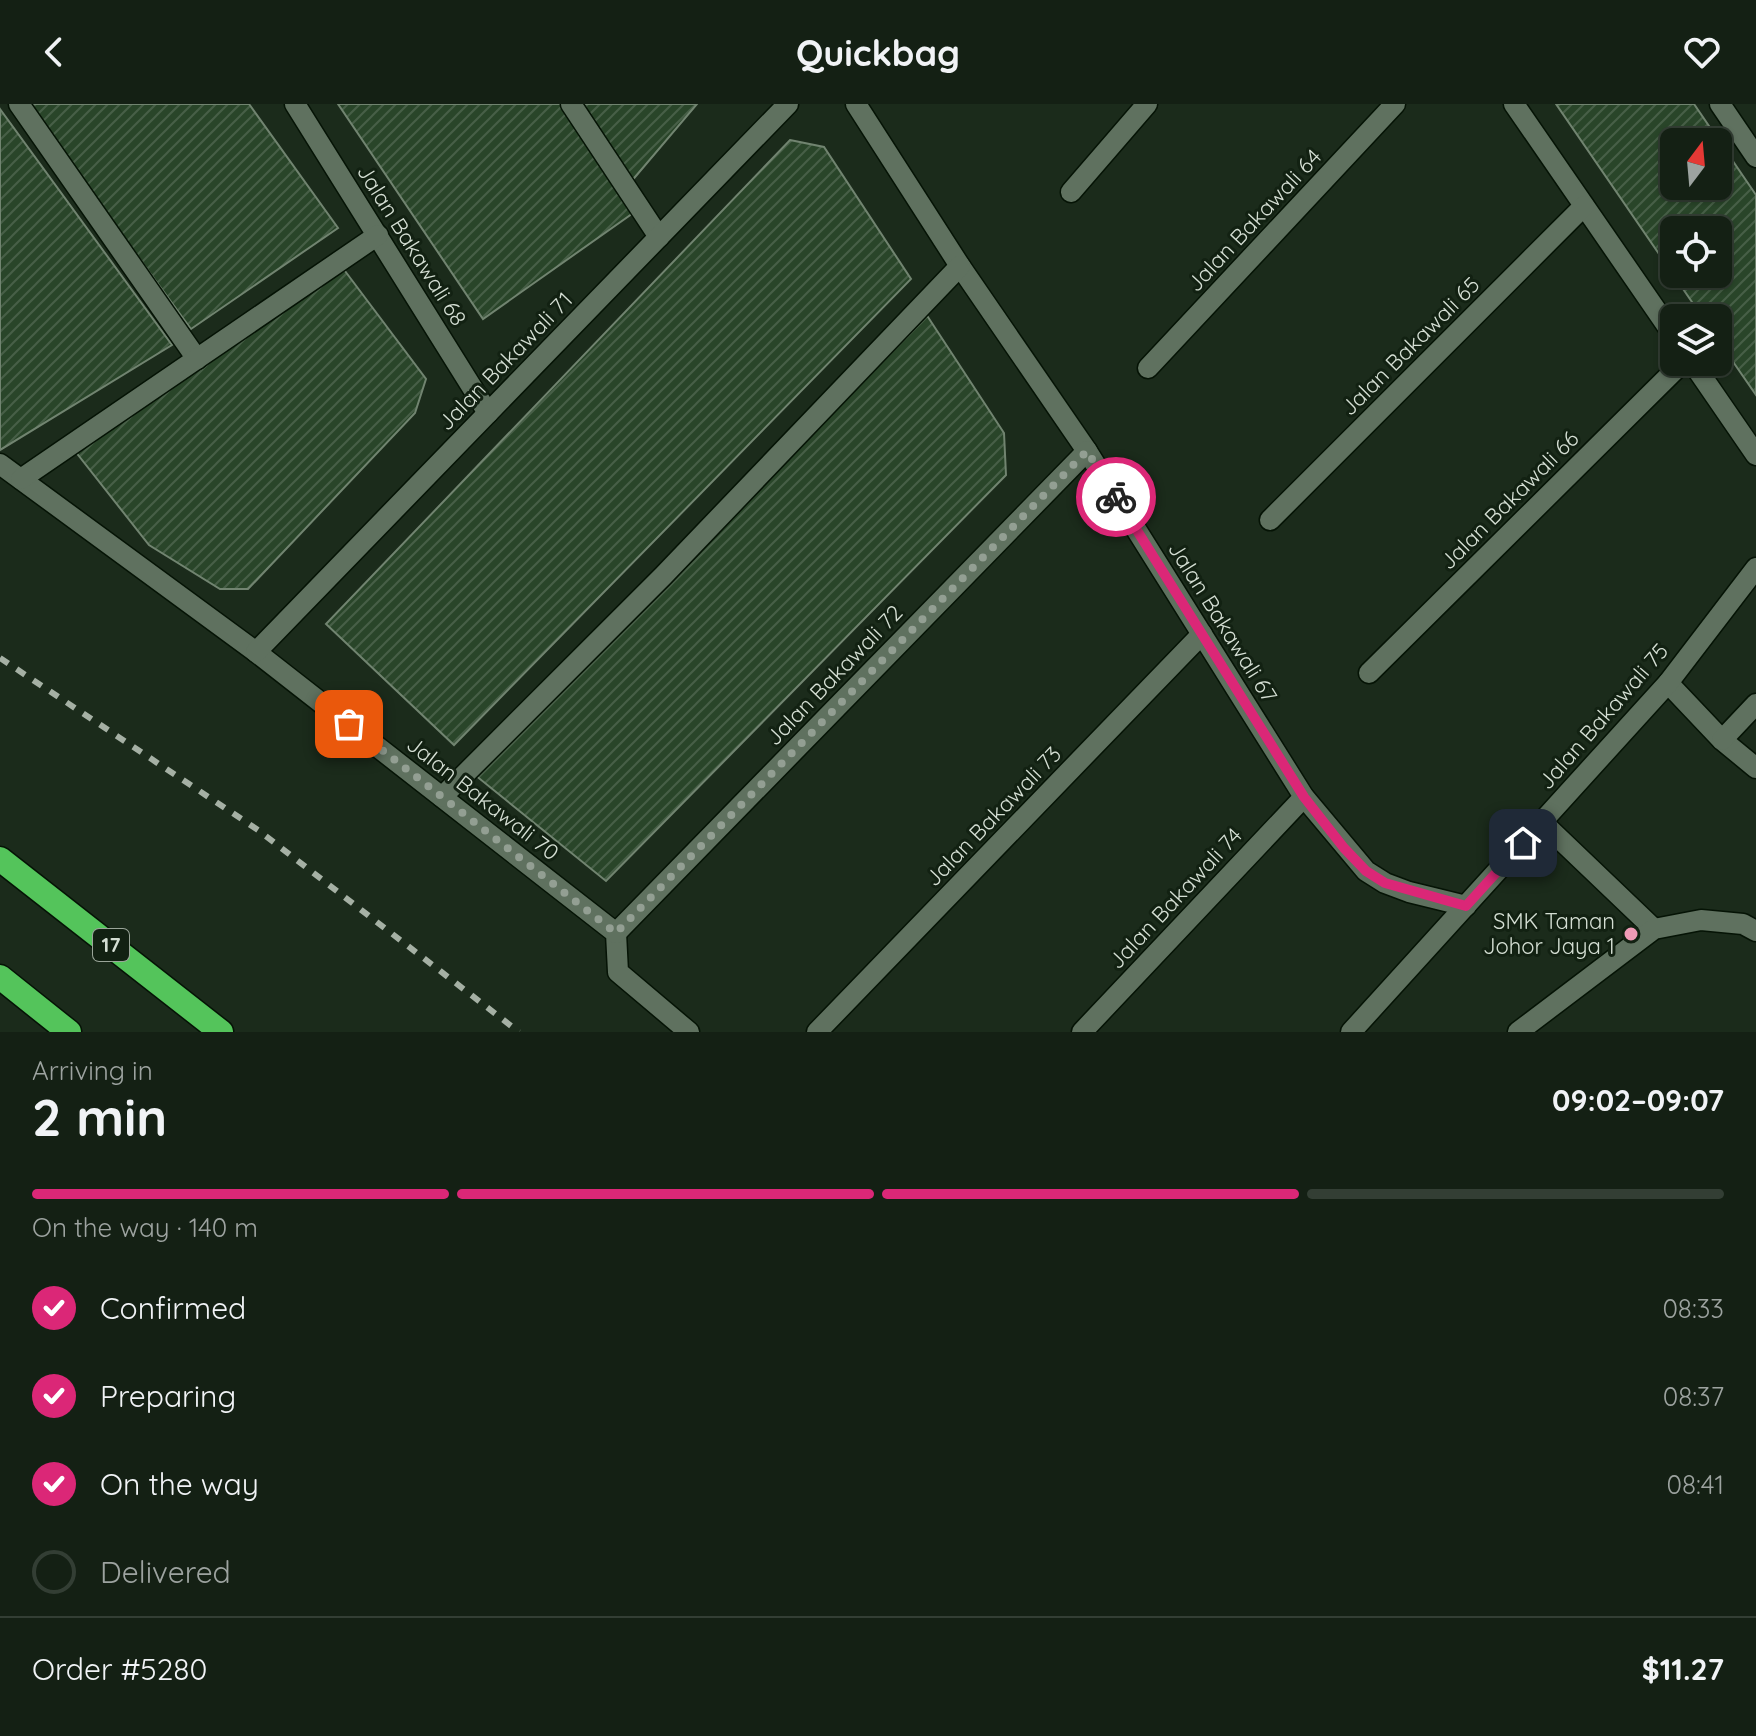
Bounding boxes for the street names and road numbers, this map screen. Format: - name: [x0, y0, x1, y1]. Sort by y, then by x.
- street label: Jalan Bakawali 64: [1181, 143, 1327, 297]
- street label: Jalan Bakawali 68: [351, 159, 473, 331]
- street label: Jalan Bakawali 65: [1335, 271, 1485, 421]
- street label: Jalan Bakawali 71: [432, 286, 578, 436]
- street label: Jalan Bakawali 66: [1434, 425, 1584, 575]
- street label: Jalan Bakawali 67: [1162, 536, 1284, 708]
- street label: Jalan Bakawali 72: [760, 599, 908, 751]
- street label: Jalan Bakawali 75: [1532, 637, 1674, 795]
- street label: Jalan Bakawali 70: [401, 730, 565, 866]
- street label: Jalan Bakawali 73: [919, 740, 1067, 892]
- street label: Jalan Bakawali 74: [1102, 821, 1248, 975]
- road number: 17: [93, 929, 129, 961]

